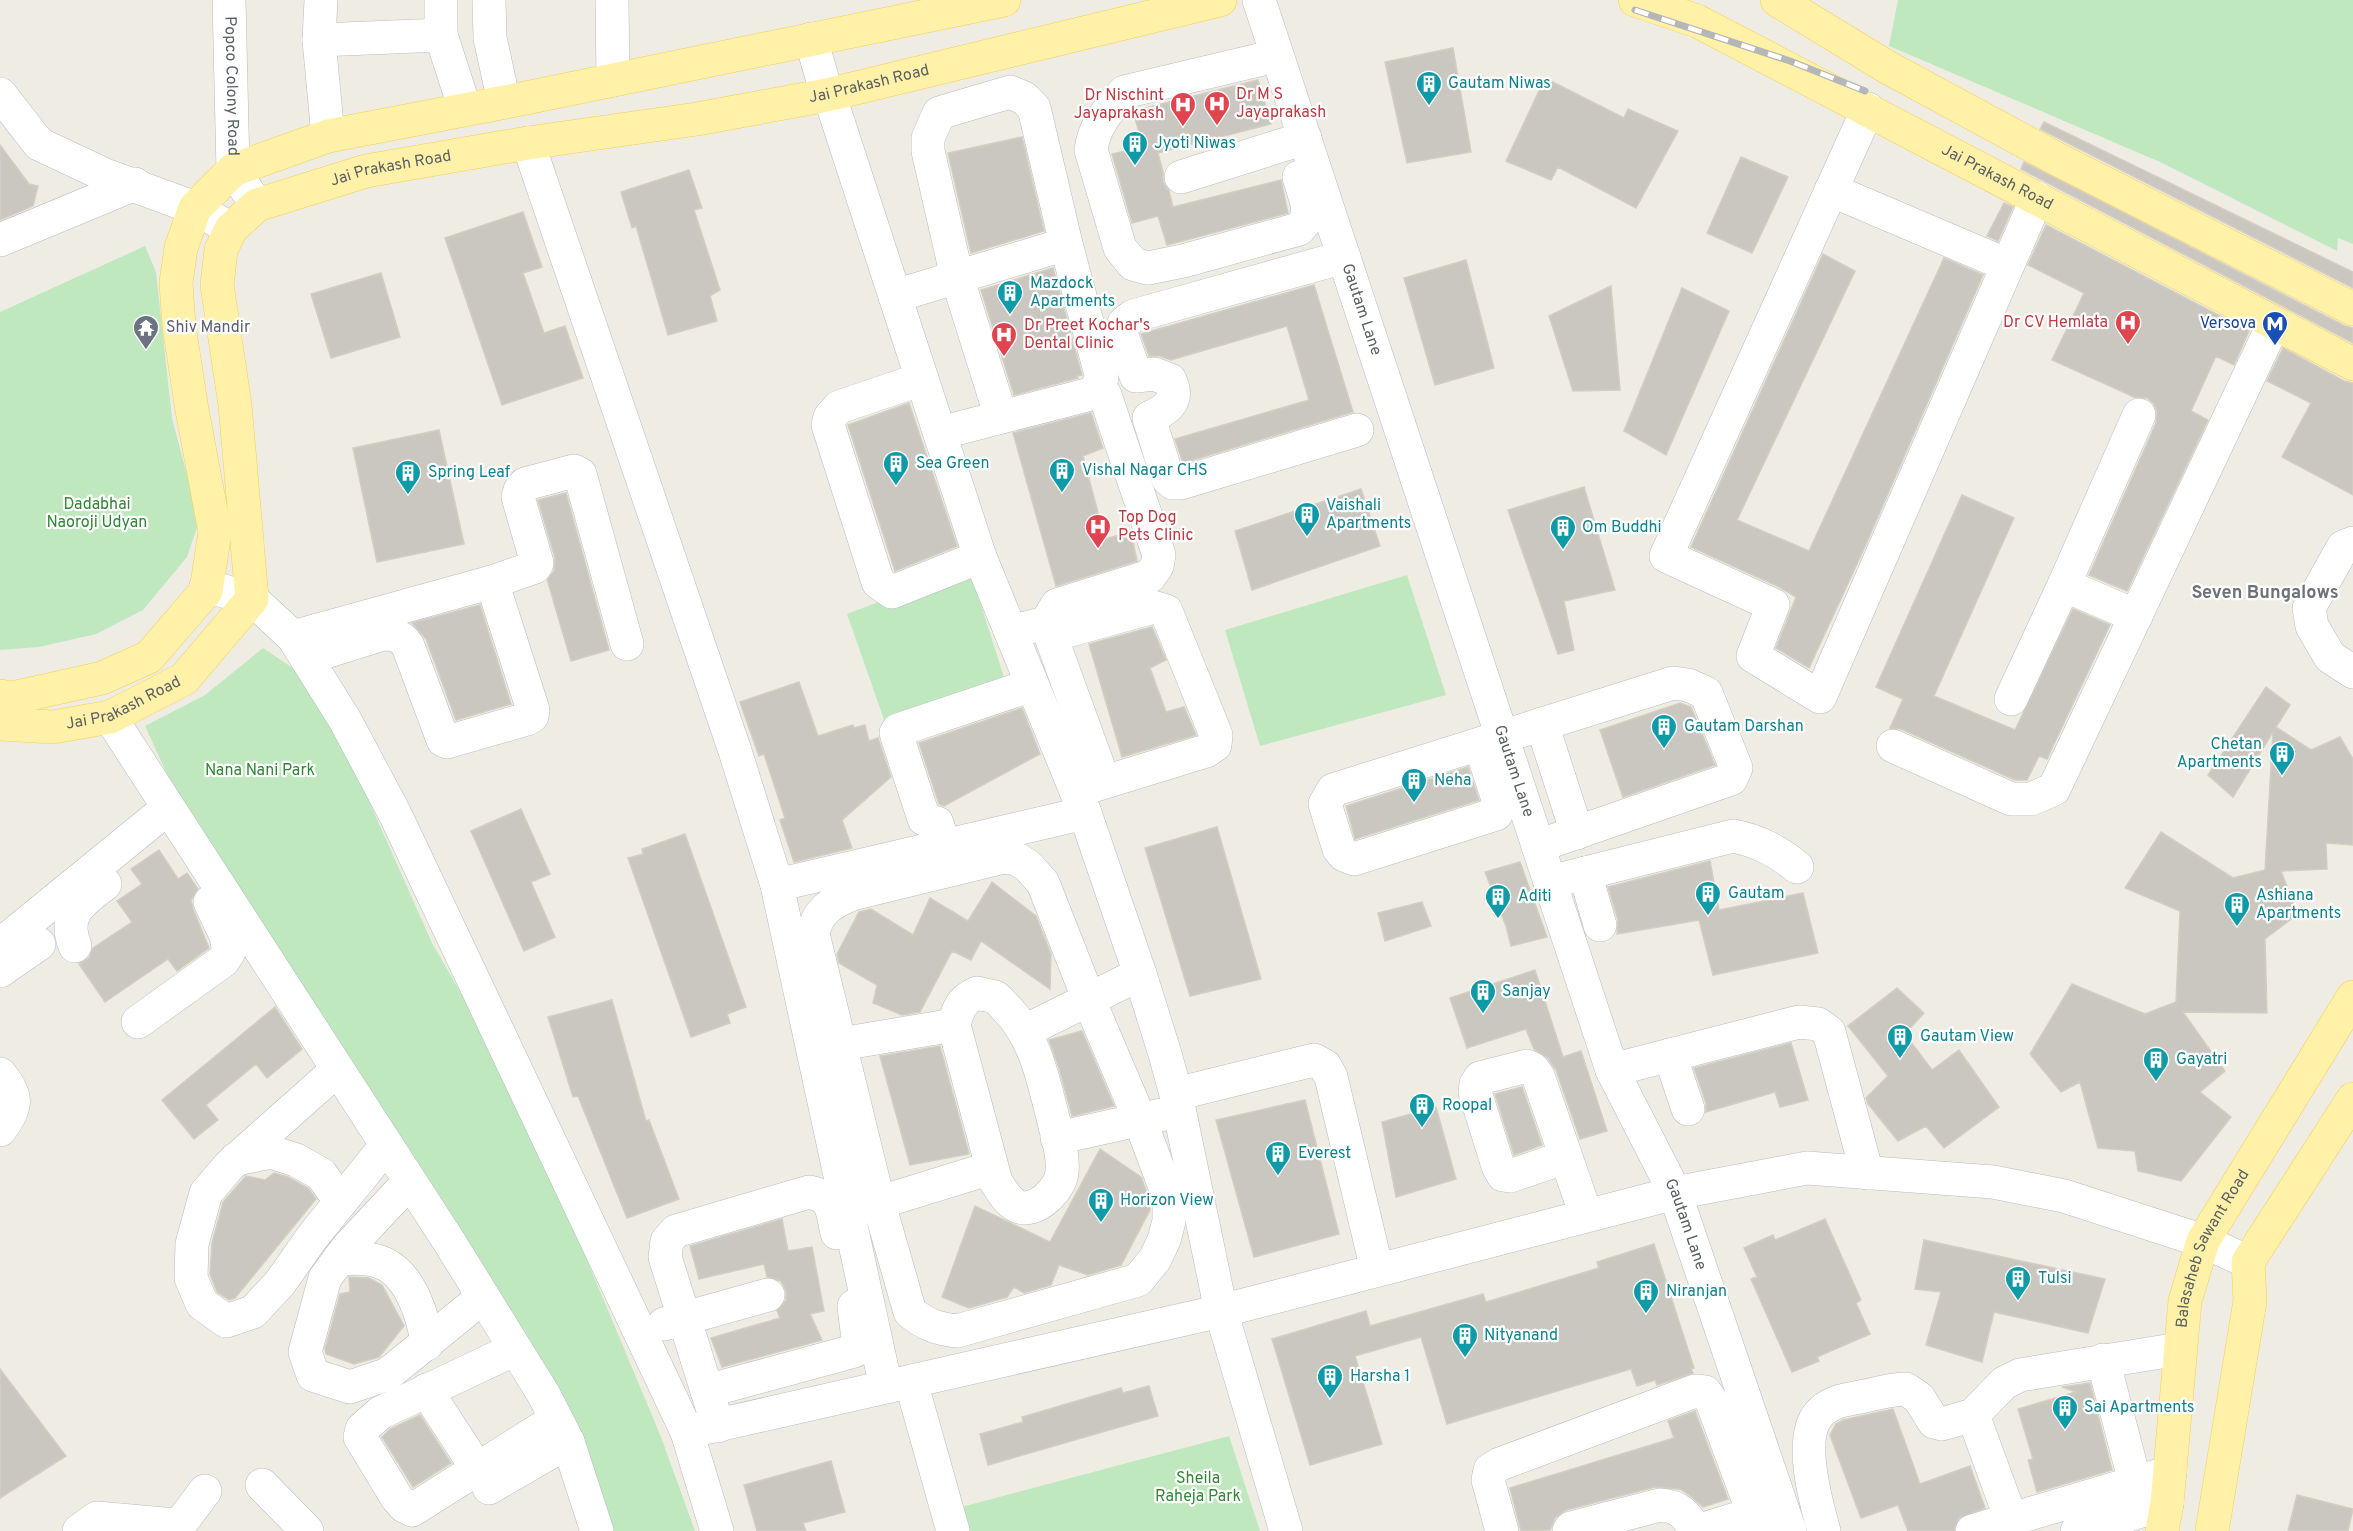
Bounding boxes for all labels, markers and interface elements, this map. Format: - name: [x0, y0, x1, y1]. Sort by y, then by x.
- street label: Popco Colony Road: [219, 16, 243, 156]
- street label: Jai Prakash Road: [807, 61, 932, 108]
- building icon: Gautam Niwas: [1414, 69, 1444, 107]
- place label: Gautam Niwas: [1448, 74, 1551, 94]
- place label: Dr M S Jayaprakash: [1236, 85, 1326, 123]
- place label: Dr Nischint Jayaprakash: [1074, 86, 1164, 124]
- hospital icon: Dr M S Jayaprakash: [1202, 89, 1232, 127]
- hospital icon: Dr Nischint Jayaprakash: [1168, 90, 1198, 128]
- building icon: Jyoti Niwas: [1120, 129, 1150, 167]
- place label: Jyoti Niwas: [1154, 134, 1236, 154]
- street label: Jai Prakash Road: [1938, 140, 2056, 215]
- street label: Jai Prakash Road: [328, 146, 453, 192]
- street label: Gautam Lane: [1337, 261, 1386, 358]
- place label: Mazdock Apartments: [1030, 274, 1115, 312]
- building icon: Mazdock Apartments: [995, 278, 1025, 316]
- hospital icon: Dr CV Hemlata: [2113, 308, 2143, 346]
- metro station icon: Versova: [2260, 309, 2290, 347]
- temple icon: Shiv Mandir: [131, 313, 161, 351]
- place label: Dr CV Hemlata: [2003, 313, 2108, 333]
- place label: Versova: [2200, 314, 2256, 334]
- place label: Dr Preet Kochar's Dental Clinic: [1024, 316, 1150, 354]
- place label: Shiv Mandir: [166, 318, 250, 338]
- hospital icon: Dr Preet Kochar's Dental Clinic: [989, 320, 1019, 358]
- building icon: Sea Green: [881, 449, 911, 487]
- place label: Sea Green: [916, 454, 990, 474]
- building icon: Vishal Nagar CHS: [1047, 456, 1077, 494]
- building icon: Spring Leaf: [393, 458, 423, 496]
- place label: Vishal Nagar CHS: [1082, 461, 1208, 481]
- place label: Spring Leaf: [428, 463, 511, 483]
- park label: Dadabhai Naoroji Udyan: [47, 495, 147, 533]
- place label: Vaishali Apartments: [1326, 496, 1411, 534]
- building icon: Vaishali Apartments: [1292, 500, 1322, 538]
- place label: Top Dog Pets Clinic: [1118, 508, 1193, 546]
- hospital icon: Top Dog Pets Clinic: [1083, 512, 1113, 550]
- building icon: Om Buddhi: [1548, 513, 1578, 551]
- place label: Om Buddhi: [1582, 518, 1662, 538]
- district label: Seven Bungalows: [2191, 582, 2339, 605]
- street label: Jai Prakash Road: [64, 672, 185, 735]
- building icon: Gautam Darshan: [1649, 712, 1679, 750]
- place label: Gautam Darshan: [1684, 717, 1804, 737]
- street label: Gautam Lane: [1489, 723, 1538, 820]
- place label: Chetan Apartments: [2177, 735, 2262, 773]
- building icon: Chetan Apartments: [2267, 739, 2297, 777]
- park label: Nana Nani Park: [205, 761, 315, 781]
- building icon: Neha: [1399, 766, 1429, 804]
- place label: Neha: [1434, 771, 1471, 791]
- building icon: Gautam: [1693, 879, 1723, 917]
- building icon: Aditi: [1483, 882, 1513, 920]
- place label: Gautam: [1728, 884, 1785, 904]
- place label: Ashiana Apartments: [2256, 886, 2341, 924]
- place label: Aditi: [1518, 887, 1552, 907]
- building icon: Ashiana Apartments: [2222, 890, 2252, 928]
- building icon: Sanjay: [1468, 977, 1498, 1015]
- place label: Sanjay: [1502, 982, 1551, 1002]
- building icon: Gautam View: [1885, 1022, 1915, 1060]
- place label: Gautam View: [1920, 1027, 2014, 1047]
- building icon: Gayatri: [2141, 1045, 2171, 1083]
- place label: Gayatri: [2176, 1050, 2227, 1070]
- building icon: Roopal: [1407, 1091, 1437, 1129]
- place label: Roopal: [1442, 1096, 1492, 1116]
- building icon: Everest: [1263, 1139, 1293, 1177]
- place label: Everest: [1298, 1144, 1351, 1164]
- street label: Balasaheb Sawant Road: [2173, 1166, 2254, 1329]
- street label: Gautam Lane: [1659, 1175, 1711, 1273]
- building icon: Horizon View: [1086, 1186, 1116, 1224]
- place label: Horizon View: [1120, 1191, 1214, 1211]
- building icon: Tulsi: [2003, 1264, 2033, 1302]
- place label: Tulsi: [2038, 1269, 2071, 1289]
- building icon: Niranjan: [1631, 1277, 1661, 1315]
- place label: Niranjan: [1666, 1282, 1727, 1302]
- building icon: Nityanand: [1450, 1321, 1480, 1359]
- place label: Nityanand: [1484, 1326, 1558, 1346]
- building icon: Harsha 1: [1315, 1362, 1345, 1400]
- place label: Harsha 1: [1350, 1367, 1410, 1387]
- building icon: Sai Apartments: [2050, 1393, 2080, 1431]
- place label: Sai Apartments: [2084, 1398, 2195, 1418]
- park label: Sheila Raheja Park: [1155, 1469, 1241, 1507]

